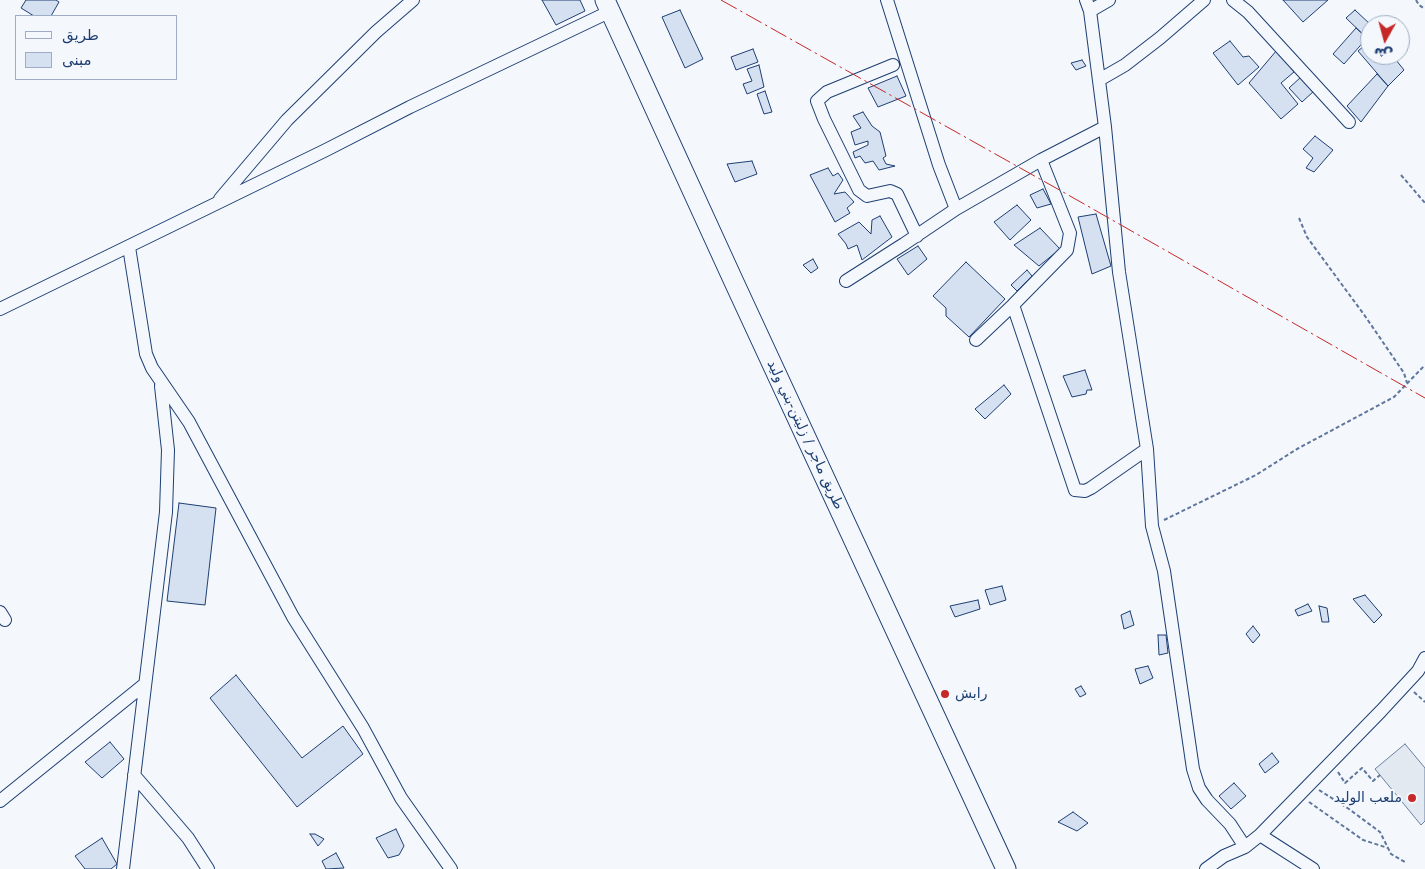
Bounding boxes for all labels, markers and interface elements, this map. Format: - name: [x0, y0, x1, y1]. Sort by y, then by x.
- legend: [15, 15, 178, 80]
- north arrow: [1360, 15, 1410, 65]
- text: طريق: [62, 26, 99, 44]
- text: ش: [1373, 45, 1394, 63]
- text: مبنى: [62, 51, 92, 69]
- street label: طريق ماجر / زليتن-بني وليد: [763, 358, 847, 512]
- place label: رابش: [955, 686, 987, 702]
- marker: رابش: [939, 688, 951, 700]
- place label: ملعب الوليد: [1334, 790, 1402, 806]
- marker: ملعب الوليد: [1406, 792, 1418, 804]

